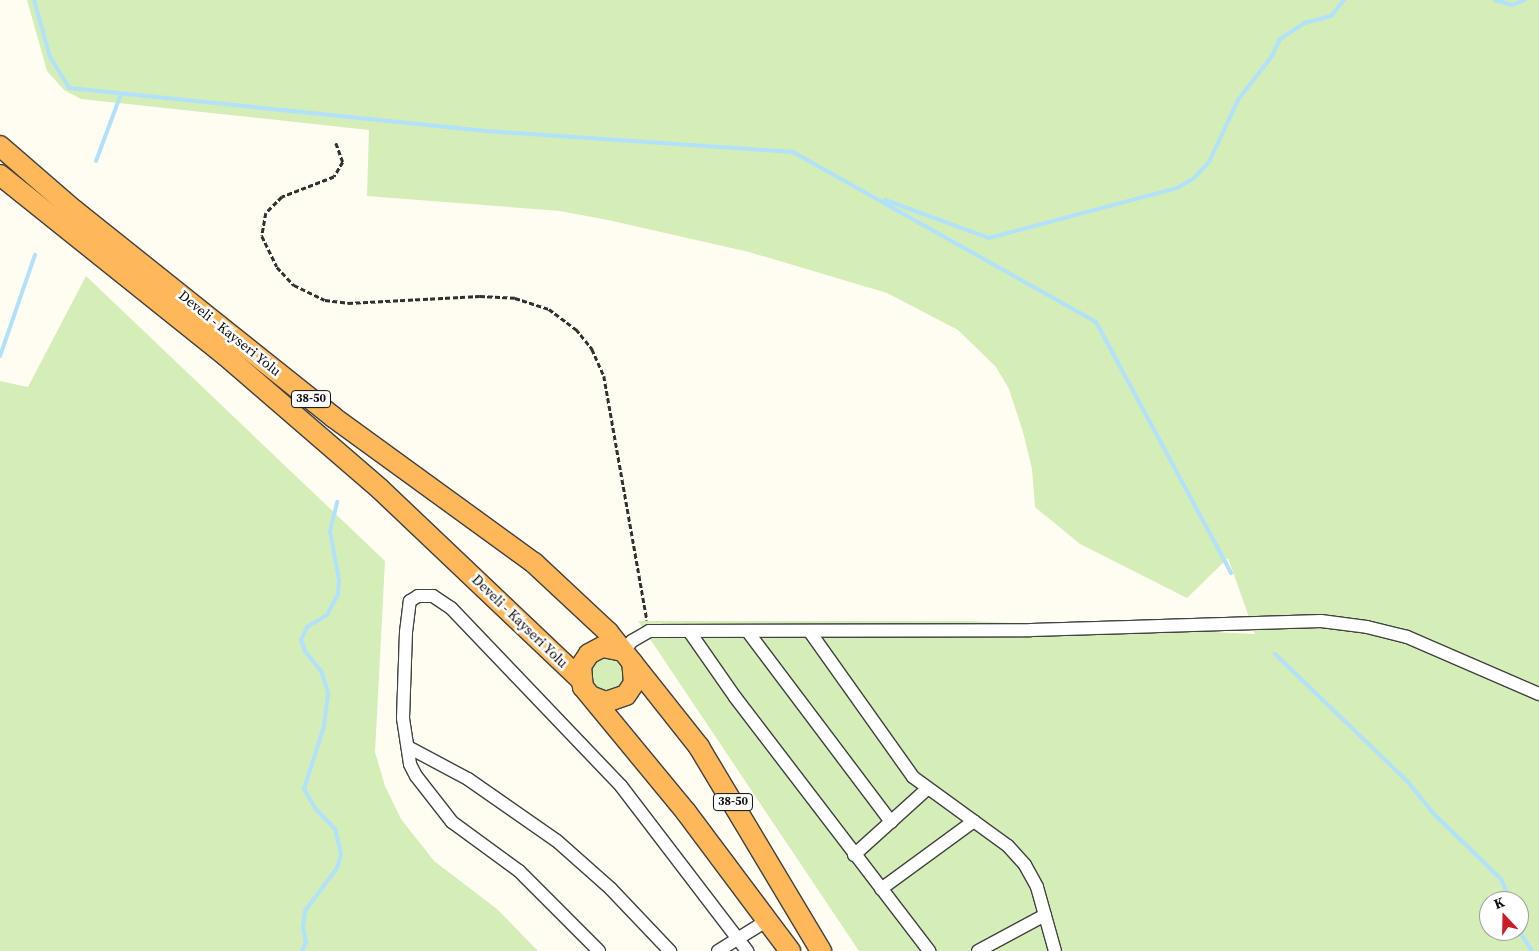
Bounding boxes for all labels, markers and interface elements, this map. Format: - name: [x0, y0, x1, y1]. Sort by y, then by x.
- street label: Develi - Kayseri Yolu: [175, 286, 285, 380]
- road number: 38-50: [290, 389, 332, 408]
- street label: Develi - Kayseri Yolu: [468, 571, 572, 671]
- road number: 38-50: [712, 792, 754, 812]
- north arrow: [1479, 891, 1529, 941]
- text: K: [1491, 892, 1507, 914]

